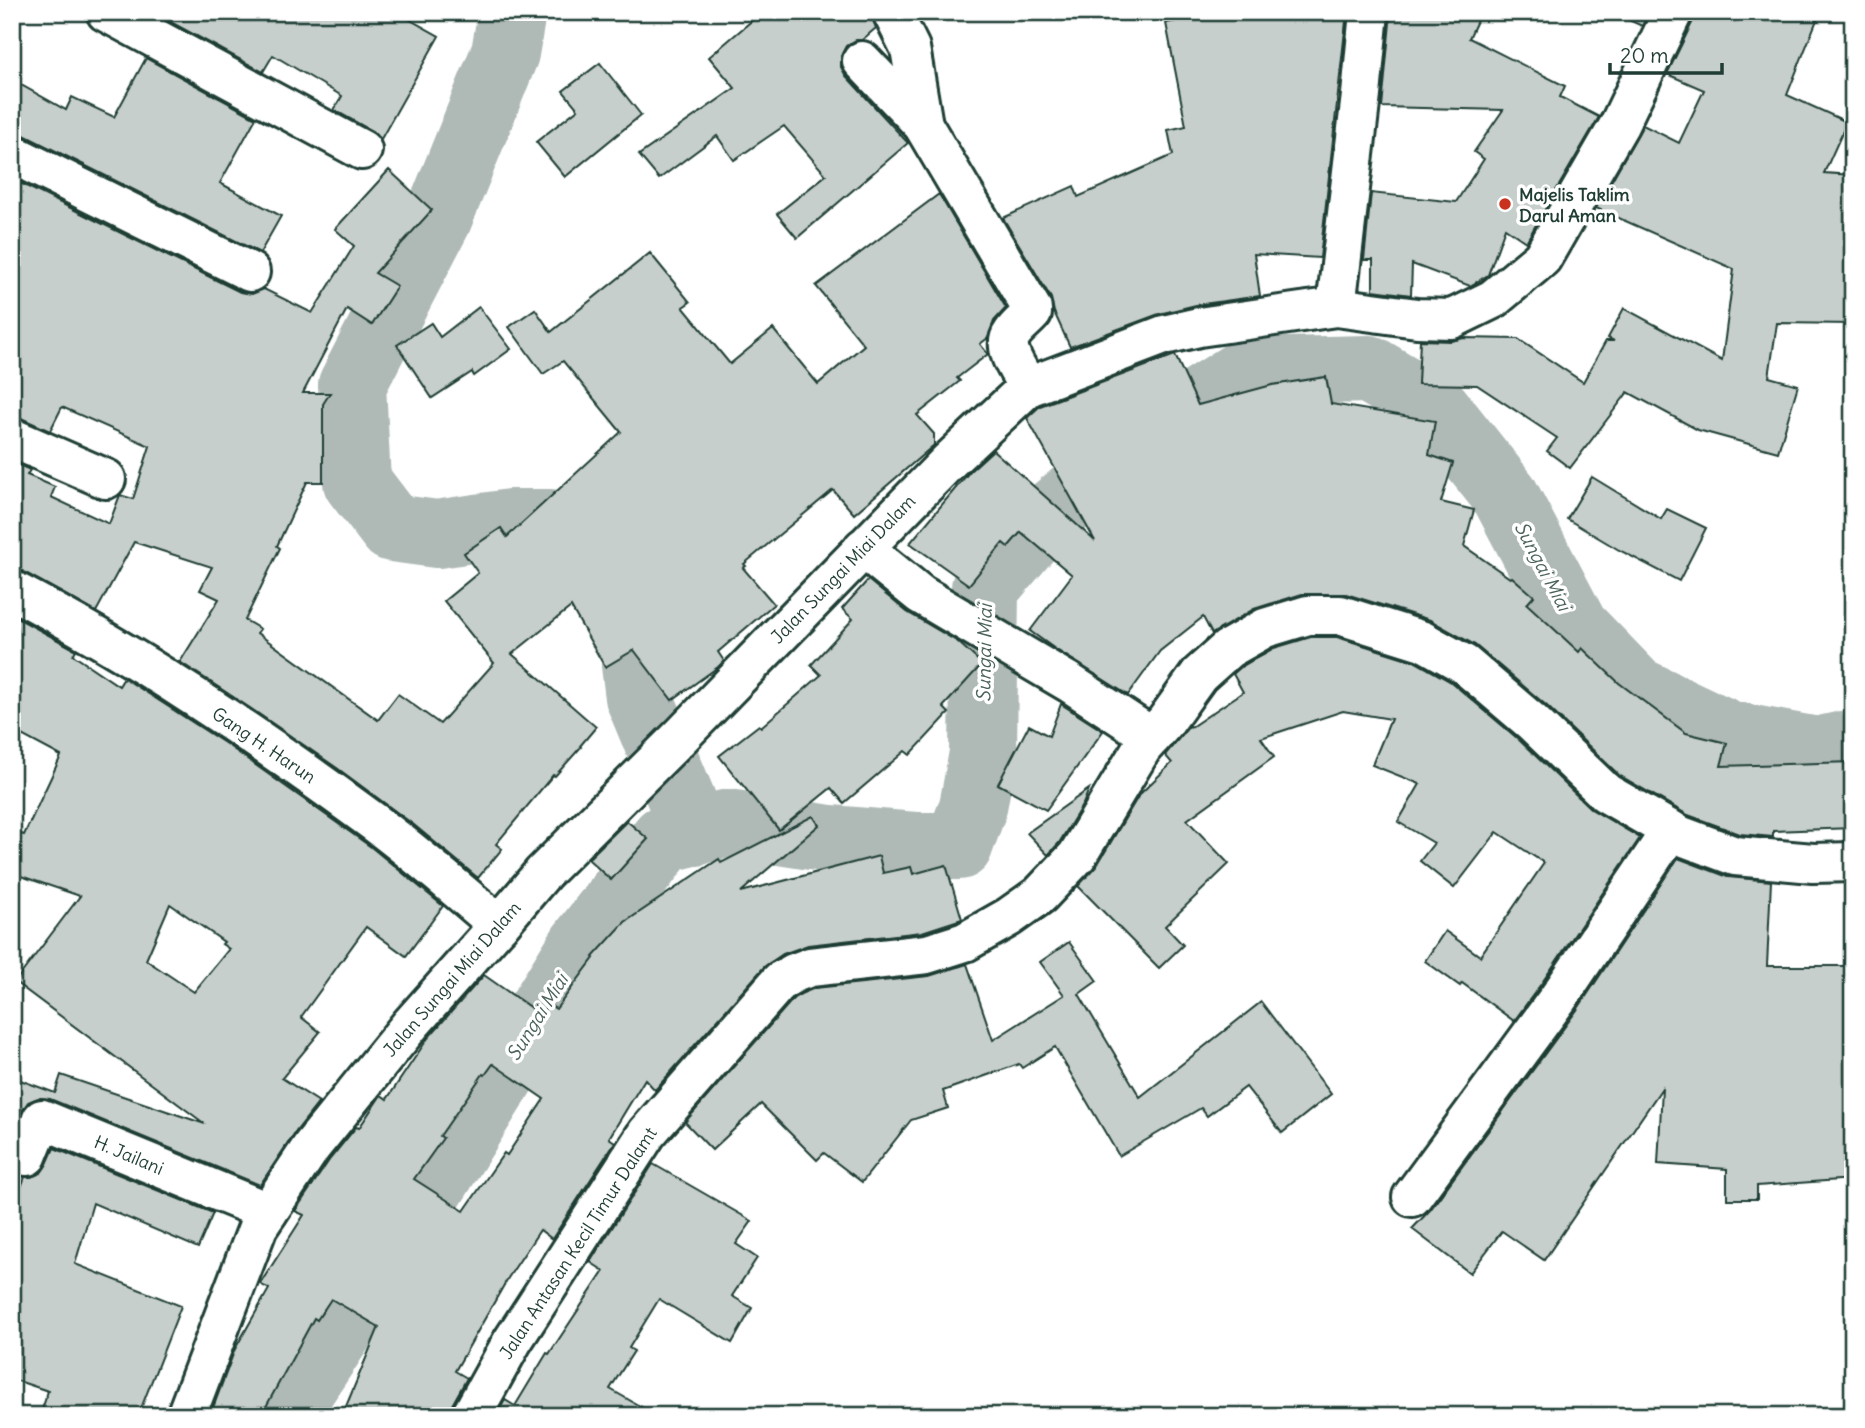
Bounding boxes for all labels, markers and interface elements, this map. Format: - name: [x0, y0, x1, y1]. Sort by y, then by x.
- scale bar: [1610, 32, 1722, 76]
- text: 20 m: [1620, 42, 1669, 69]
- place label: Majelis Taklim Darul Aman: [1519, 183, 1630, 227]
- marker: Majelis Taklim Darul Aman: [1497, 196, 1513, 212]
- street label: Jalan Sungai Miai Dalam: [766, 490, 920, 648]
- water label: Sungai Miai: [1509, 517, 1578, 617]
- water label: Sungai Miai: [971, 601, 997, 702]
- street label: Gang H. Harun: [208, 702, 320, 788]
- street label: Jalan Sungai Miai Dalam: [378, 896, 526, 1061]
- water label: Sungai Miai: [501, 967, 574, 1065]
- street label: Jalan Antasan Kecil Timur Dalamt: [494, 1123, 662, 1363]
- street label: H. Jailani: [91, 1130, 167, 1180]

